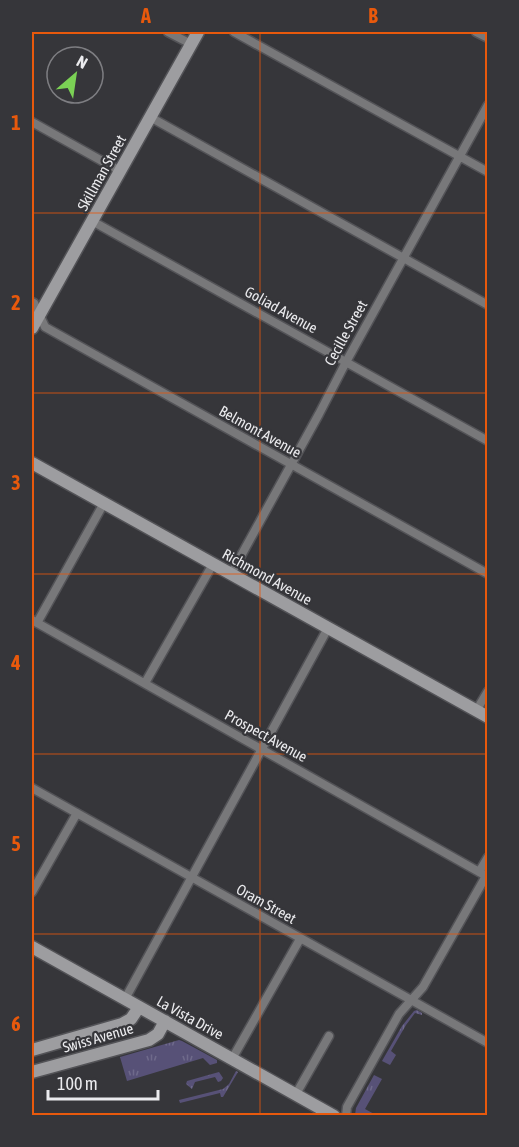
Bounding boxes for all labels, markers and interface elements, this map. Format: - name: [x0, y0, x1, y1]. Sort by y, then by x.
- text: A: [140, 4, 151, 27]
- text: B: [368, 4, 378, 27]
- north arrow: [45, 45, 105, 105]
- text: N: [74, 52, 91, 72]
- text: 1: [11, 111, 21, 134]
- street label: Skillman Street: [74, 132, 129, 214]
- street label: Goliad Avenue: [242, 283, 321, 337]
- text: 2: [11, 291, 21, 314]
- street label: Cecille Street: [321, 297, 370, 368]
- street label: Belmont Avenue: [216, 402, 304, 461]
- text: 3: [11, 471, 21, 494]
- street label: Richmond Avenue: [220, 545, 315, 608]
- text: 4: [10, 651, 21, 674]
- street label: Prospect Avenue: [222, 706, 310, 765]
- text: 5: [11, 832, 21, 855]
- street label: Oram Street: [233, 880, 299, 927]
- street label: La Vista Drive: [154, 992, 227, 1043]
- text: 6: [11, 1012, 21, 1035]
- street label: Swiss Avenue: [61, 1019, 135, 1056]
- scale bar: [48, 1063, 158, 1101]
- text: 100 m: [57, 1073, 98, 1094]

